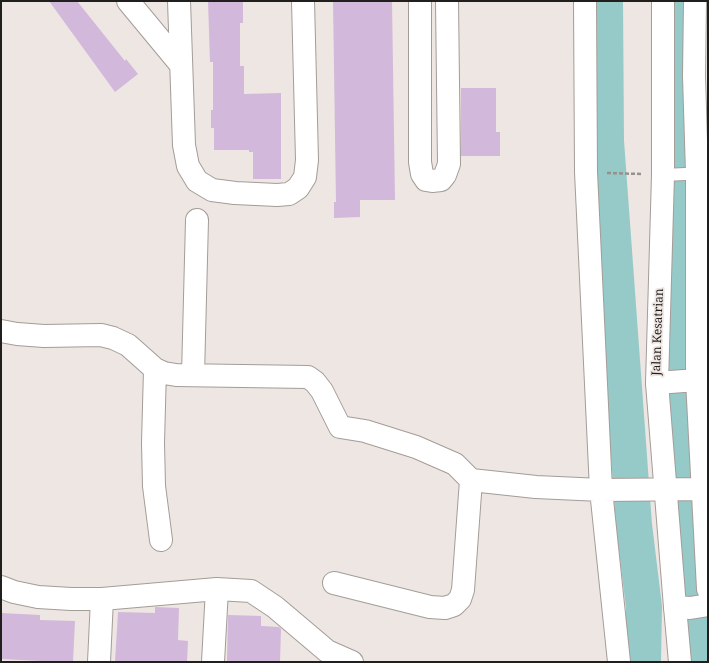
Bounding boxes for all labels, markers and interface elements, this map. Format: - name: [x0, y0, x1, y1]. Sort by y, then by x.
- street label: Jalan Kesatrian: [649, 288, 667, 376]

